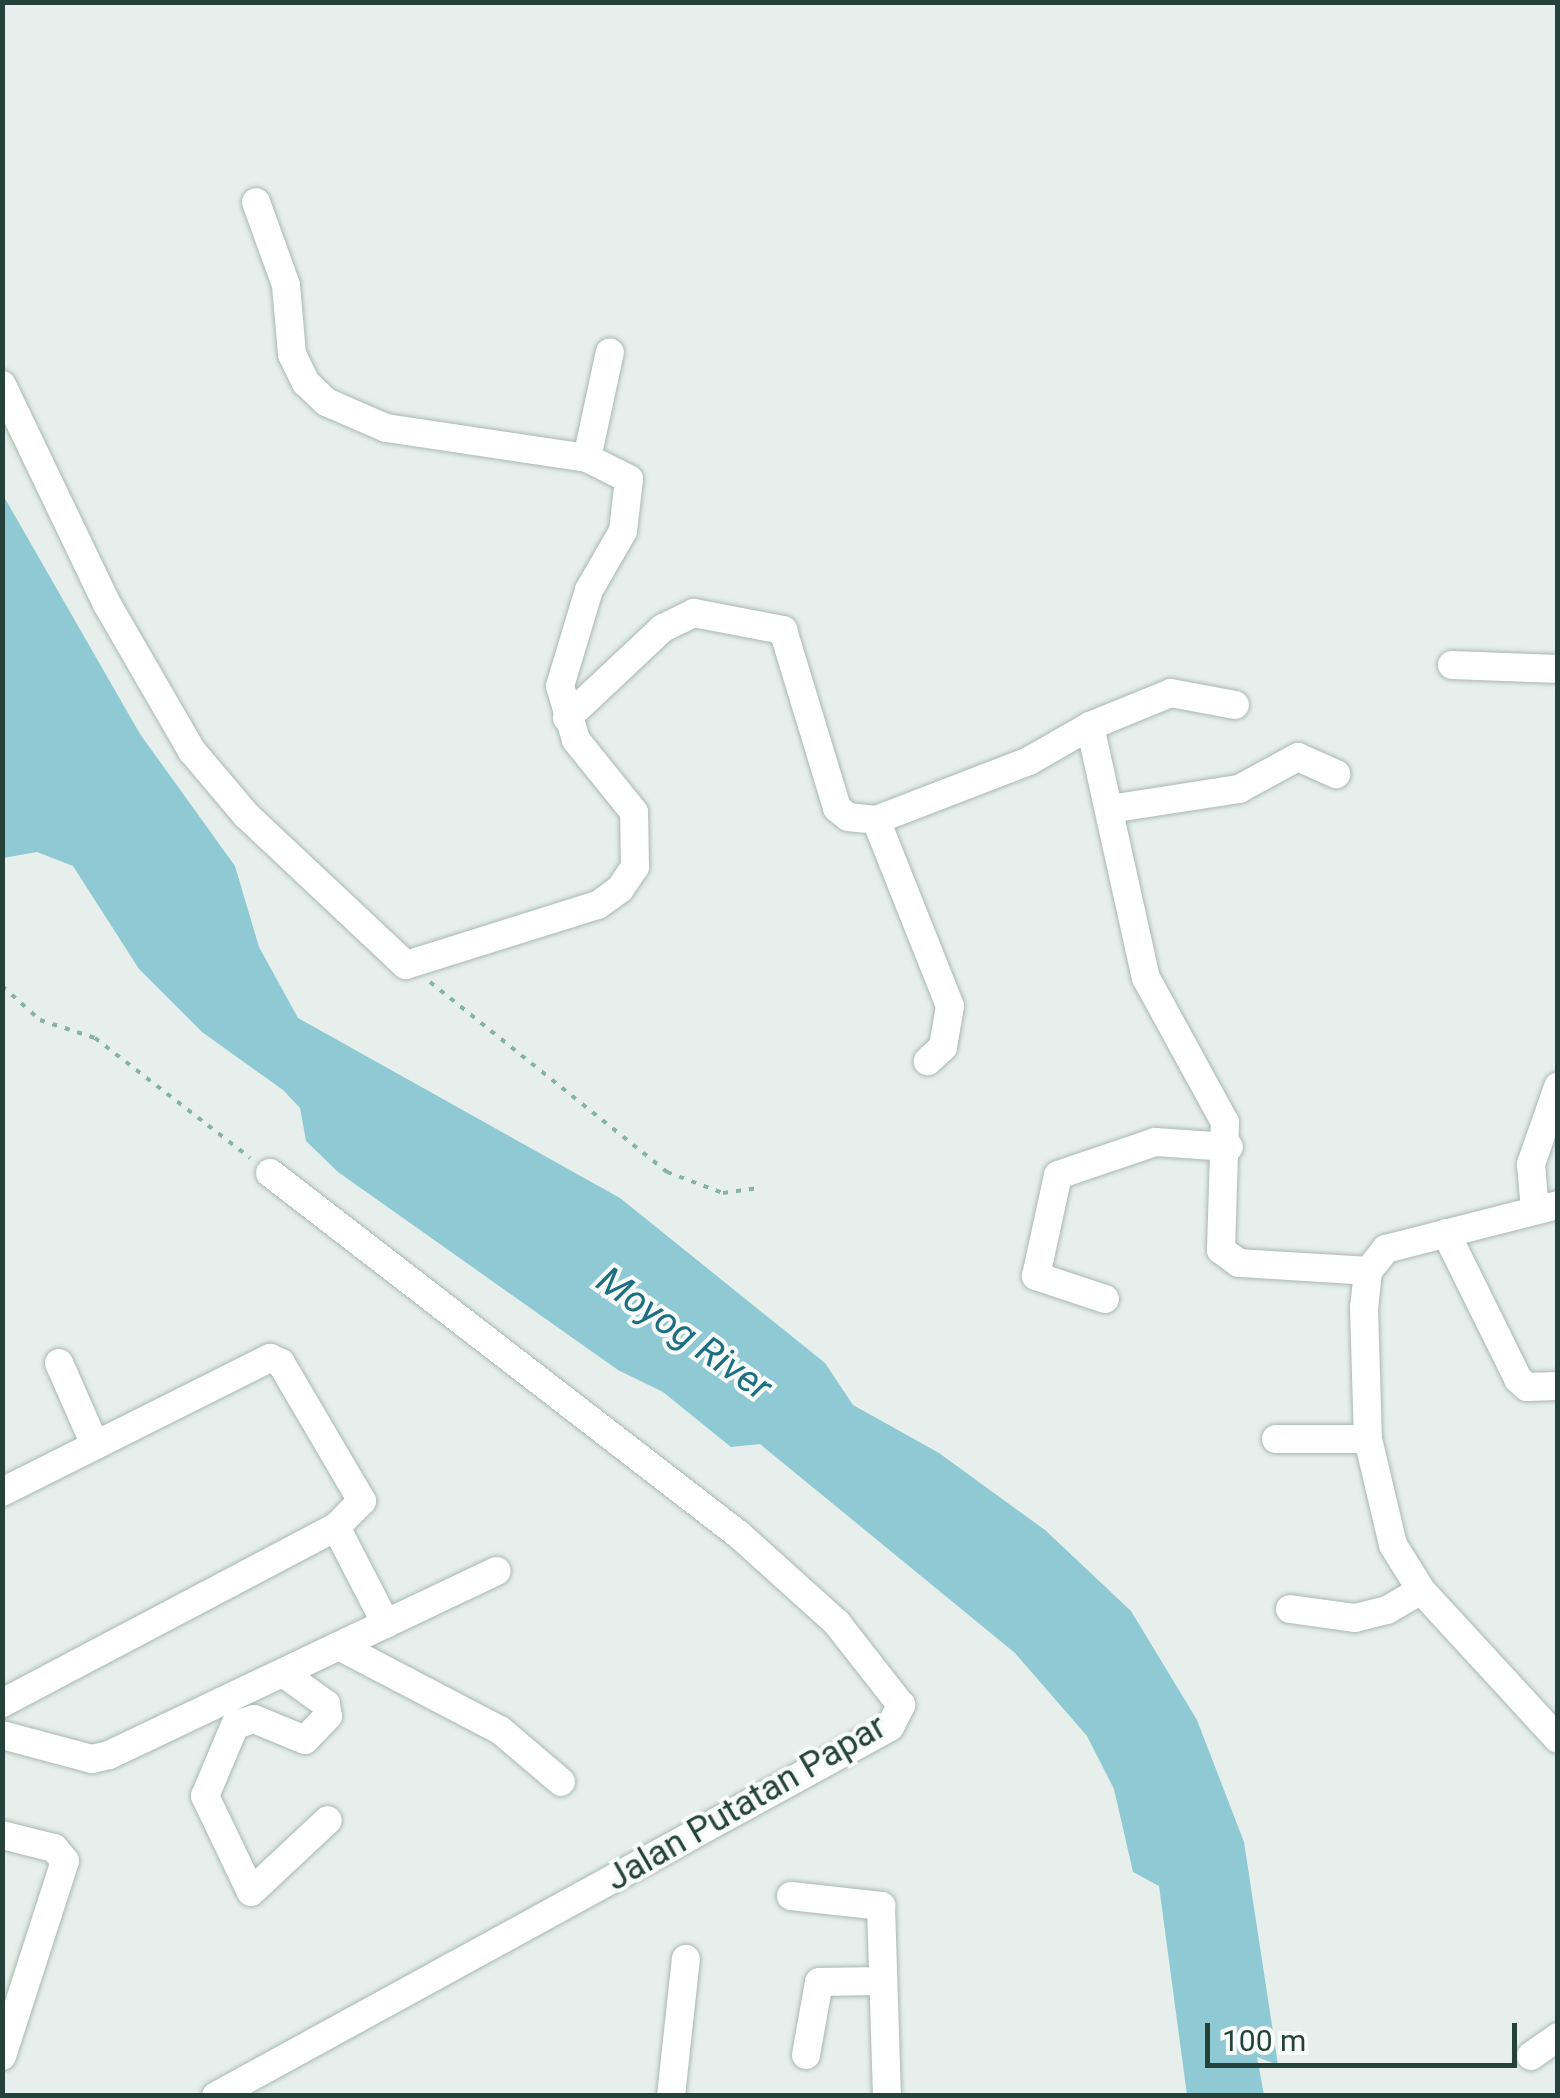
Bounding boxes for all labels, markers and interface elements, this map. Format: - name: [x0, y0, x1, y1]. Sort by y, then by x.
- water label: Moyog River: [588, 1257, 780, 1411]
- street label: Jalan Putatan Papar: [599, 1706, 893, 1900]
- scale bar: [1210, 2003, 1522, 2065]
- text: 100 m: [1222, 2023, 1306, 2058]

